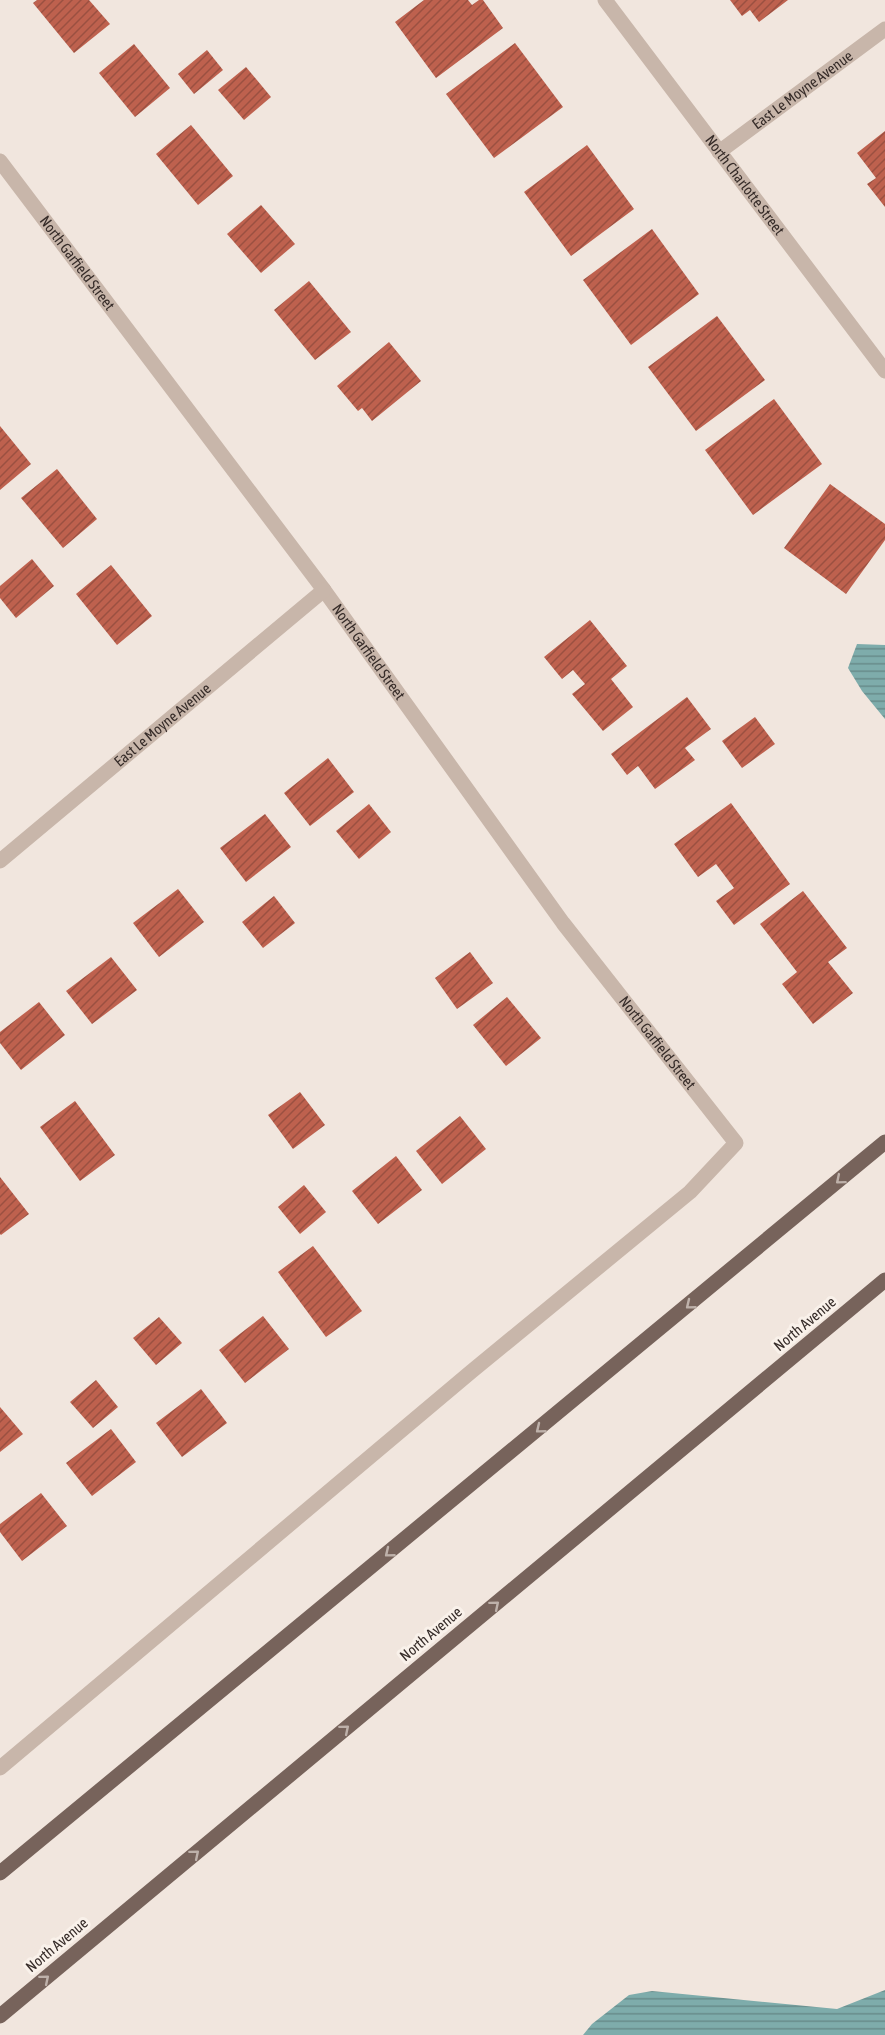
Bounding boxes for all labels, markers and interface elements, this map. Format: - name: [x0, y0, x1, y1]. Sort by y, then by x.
- street label: East Le Moyne Avenue: [749, 47, 856, 132]
- street label: North Charlotte Street: [702, 132, 788, 238]
- street label: North Garfield Street: [37, 212, 119, 313]
- street label: North Garfield Street: [329, 601, 409, 703]
- street label: East Le Moyne Avenue: [111, 679, 214, 770]
- street label: North Garfield Street: [616, 993, 699, 1092]
- one-way arrow: [836, 1173, 847, 1184]
- street label: North Avenue: [770, 1293, 839, 1354]
- one-way arrow: [686, 1297, 697, 1308]
- one-way arrow: [536, 1421, 547, 1432]
- one-way arrow: [385, 1545, 396, 1556]
- one-way arrow: [488, 1601, 499, 1612]
- street label: North Avenue: [396, 1603, 465, 1664]
- one-way arrow: [338, 1726, 349, 1737]
- one-way arrow: [188, 1850, 199, 1861]
- street label: North Avenue: [22, 1914, 91, 1975]
- one-way arrow: [38, 1975, 49, 1986]

